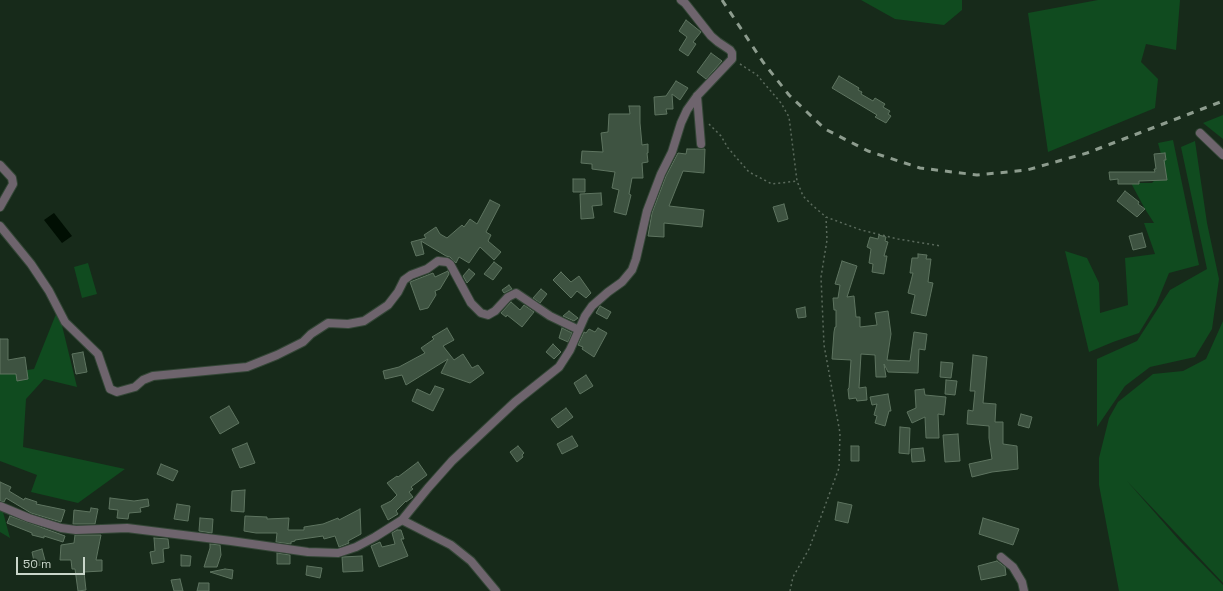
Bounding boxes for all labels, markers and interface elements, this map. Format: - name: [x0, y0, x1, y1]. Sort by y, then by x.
- scale bar: [18, 549, 87, 575]
- text: 50 m: [23, 556, 51, 572]

